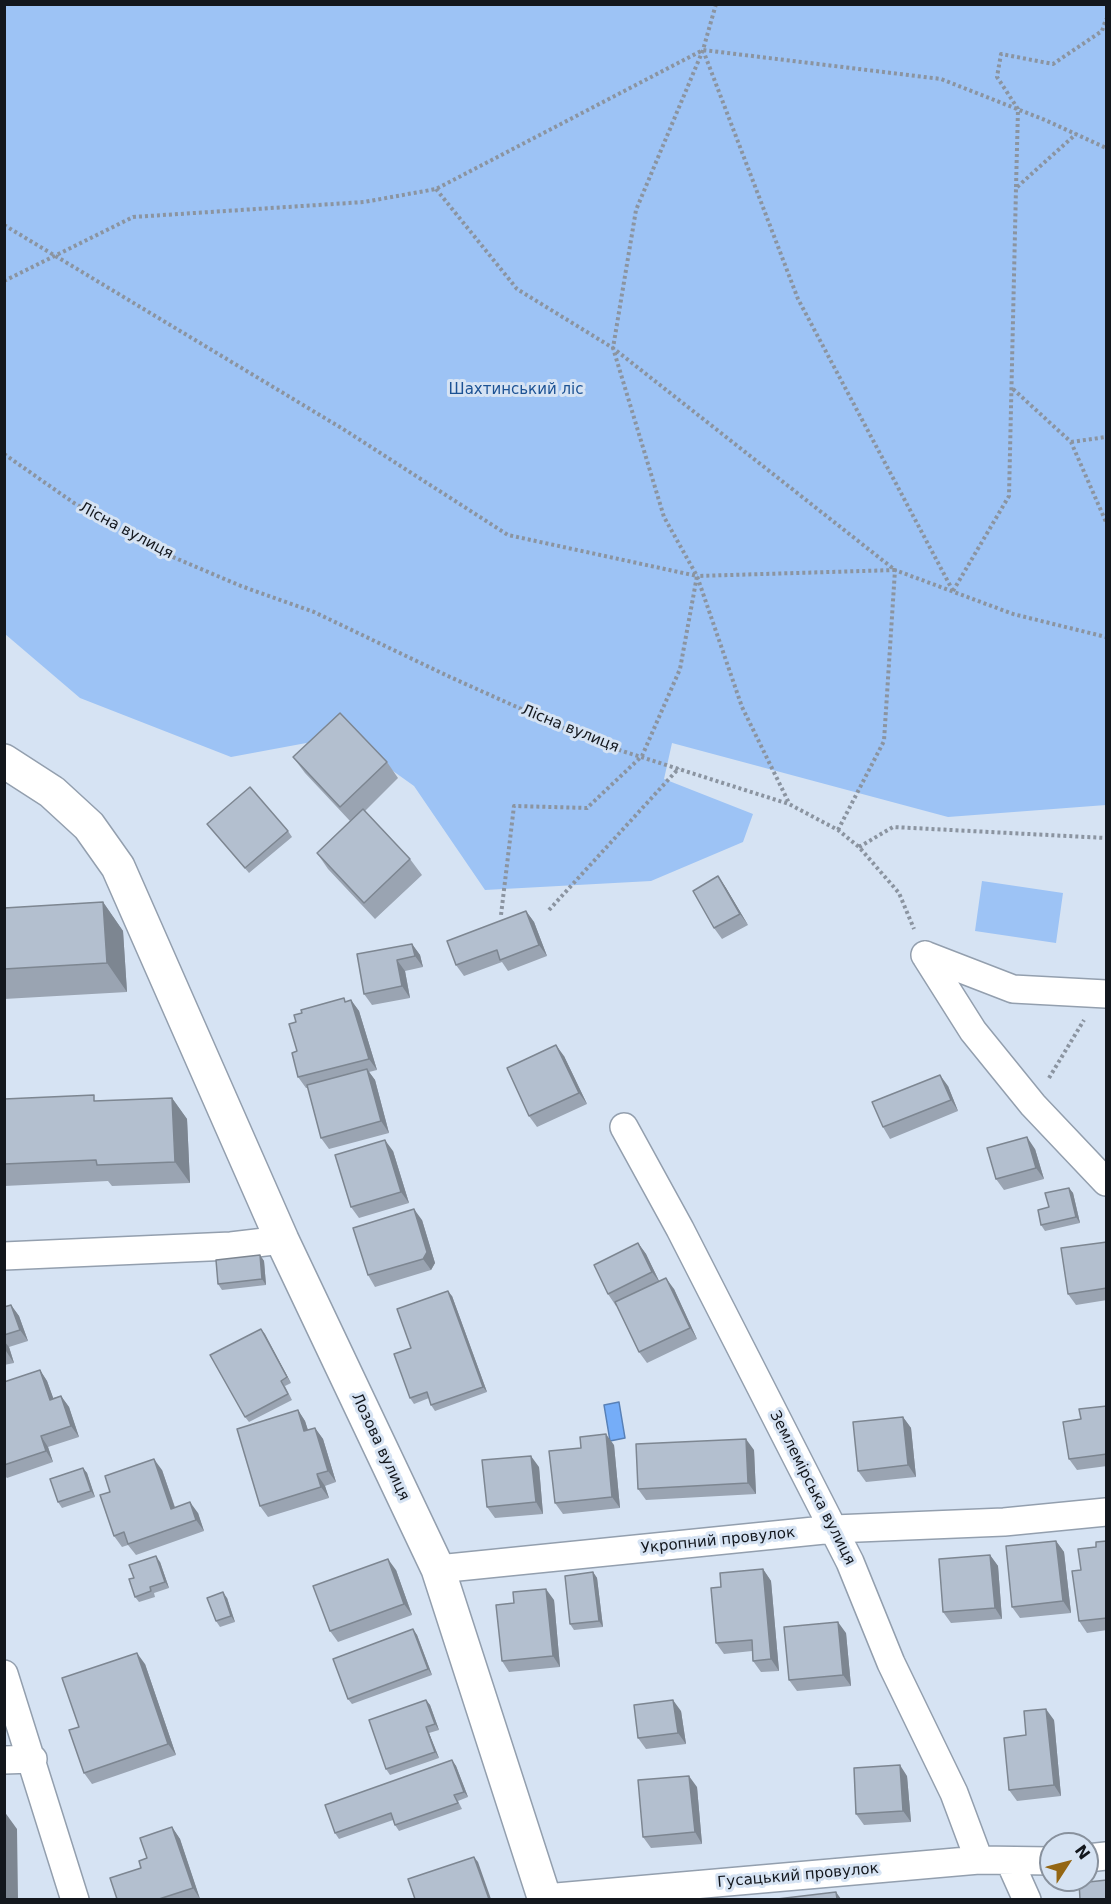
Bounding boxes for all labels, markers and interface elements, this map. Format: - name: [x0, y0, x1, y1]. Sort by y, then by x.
- park label: Шахтинський ліс: [449, 381, 583, 399]
- street label: Лісна вулиця: [76, 499, 176, 563]
- street label: Лісна вулиця: [519, 701, 621, 757]
- street label: Лозова вулиця: [347, 1390, 413, 1504]
- street label: Землемірська вулиця: [765, 1408, 859, 1568]
- street label: Укропний провулок: [640, 1524, 796, 1558]
- north arrow: [1039, 1832, 1099, 1892]
- text: N: [1071, 1841, 1094, 1863]
- street label: Гусацький провулок: [717, 1860, 879, 1892]

